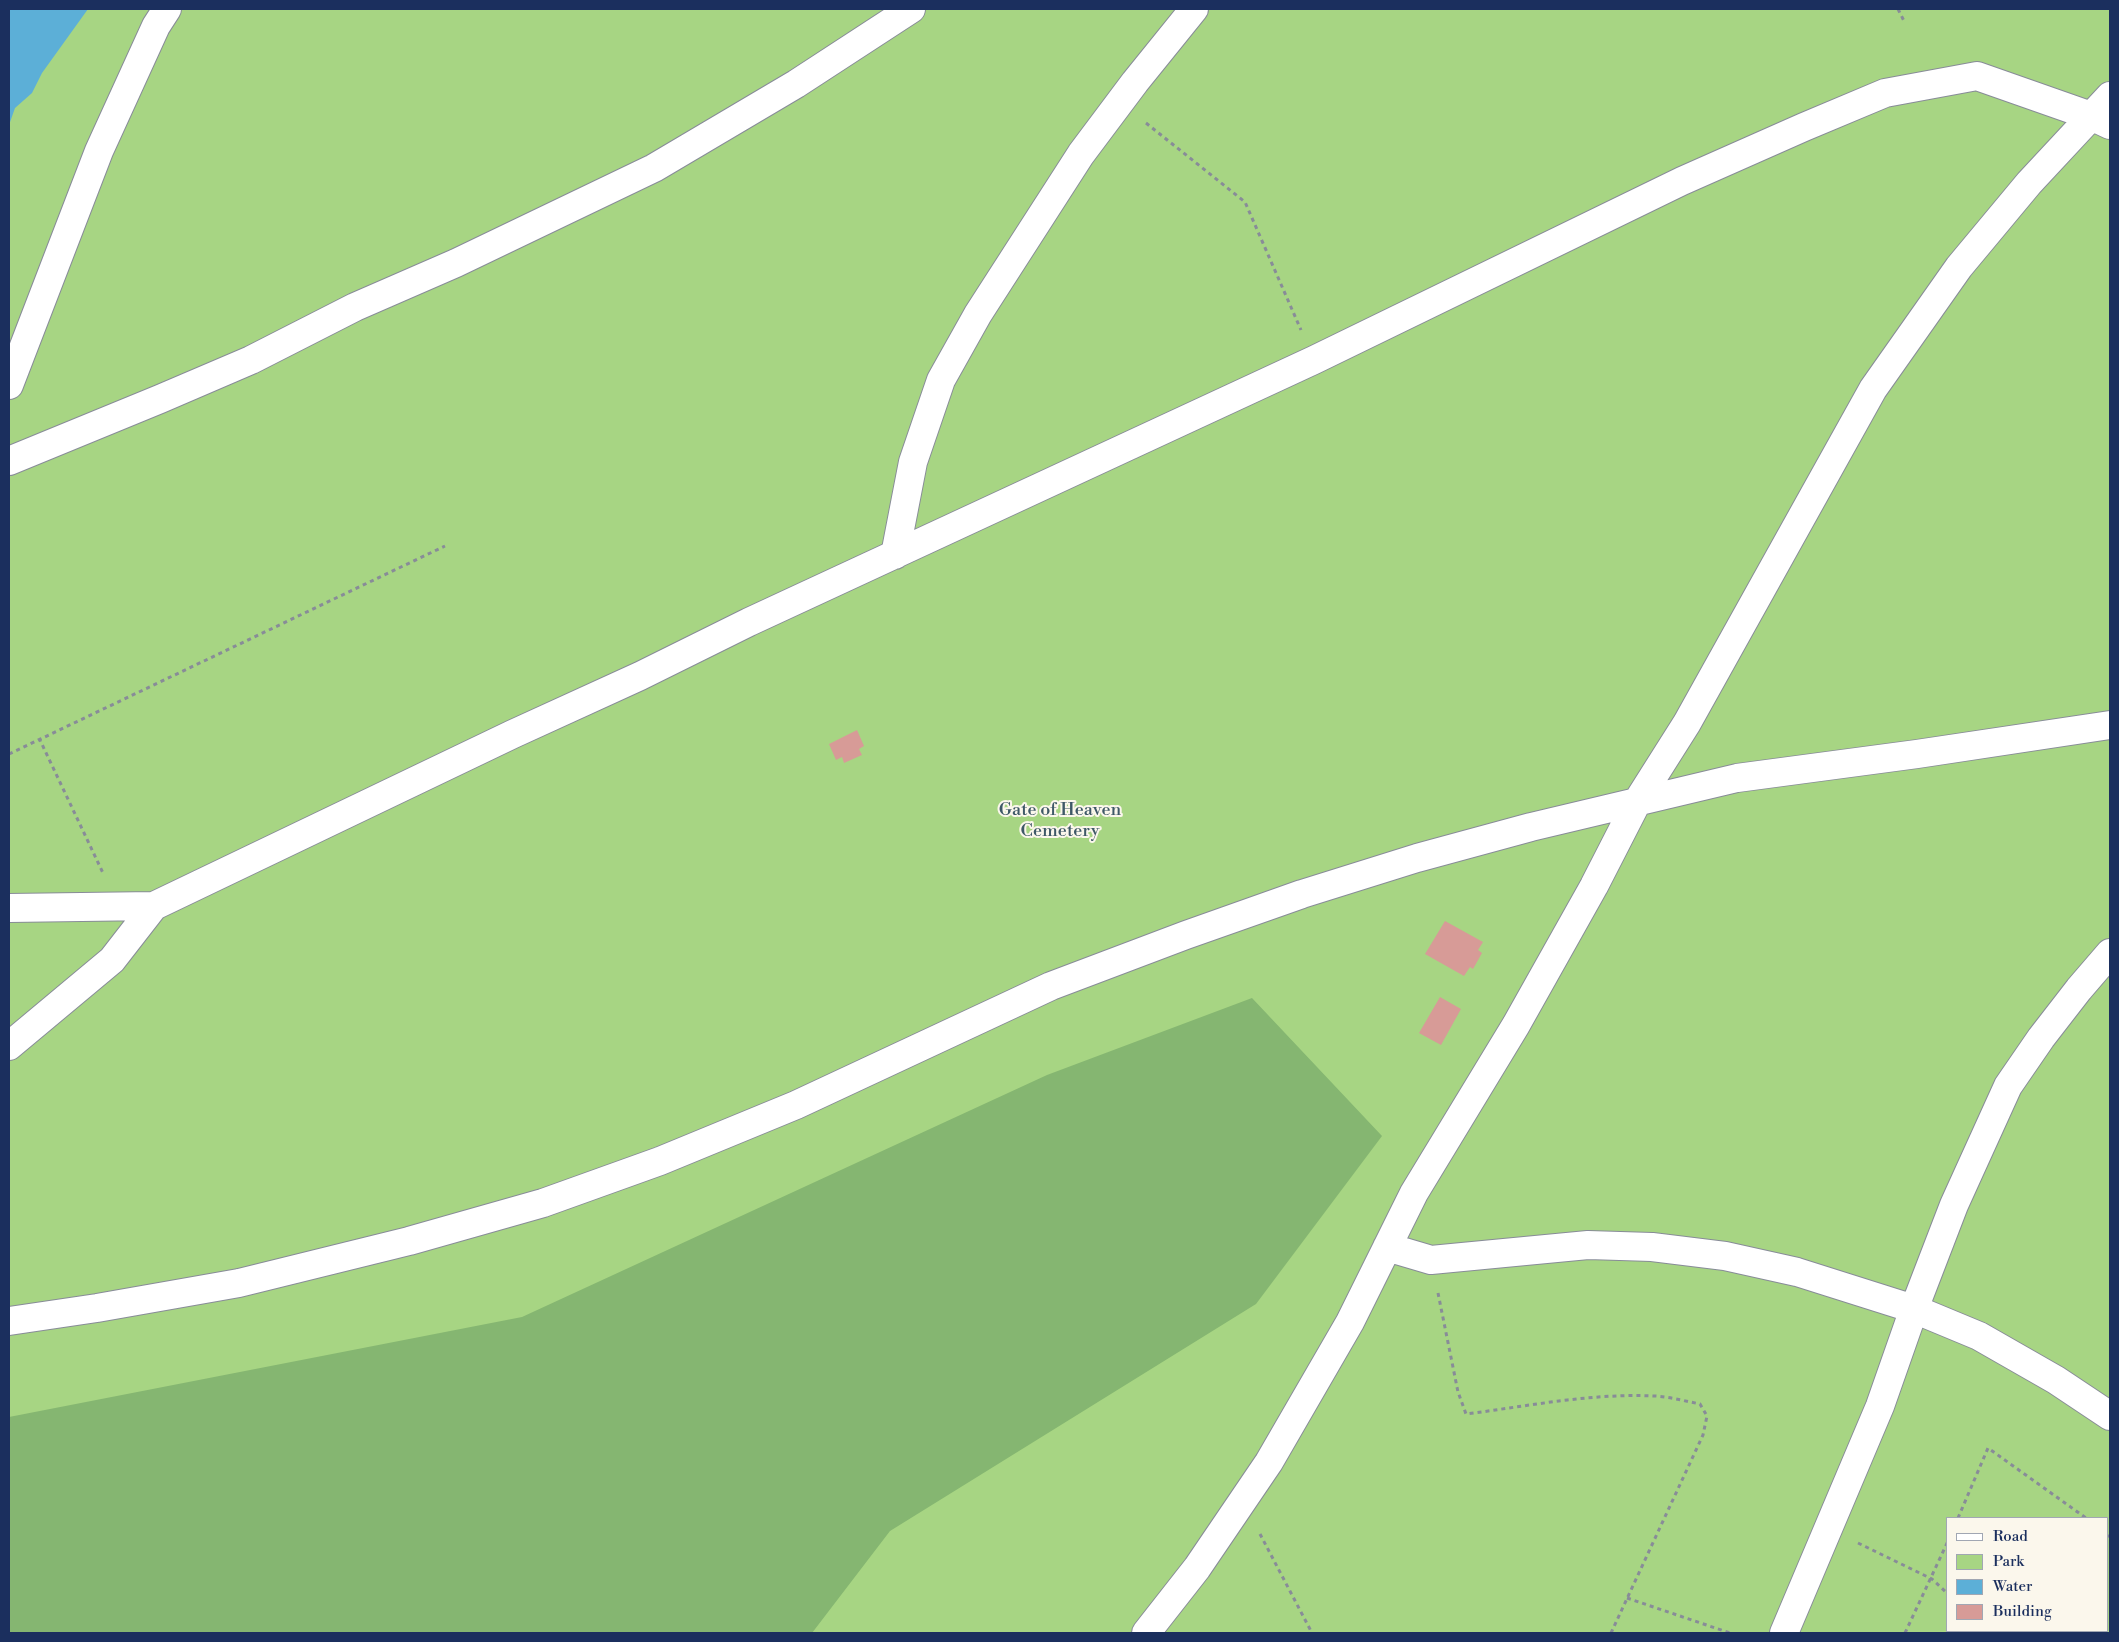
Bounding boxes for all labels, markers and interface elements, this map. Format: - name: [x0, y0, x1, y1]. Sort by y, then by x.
- park label: Gate of Heaven Cemetery: [999, 800, 1121, 842]
- legend: [1946, 1517, 2109, 1632]
- text: Road: [1993, 1527, 2028, 1546]
- text: Park: [1993, 1552, 2024, 1571]
- text: Water: [1993, 1577, 2032, 1596]
- text: Building: [1993, 1602, 2052, 1621]

